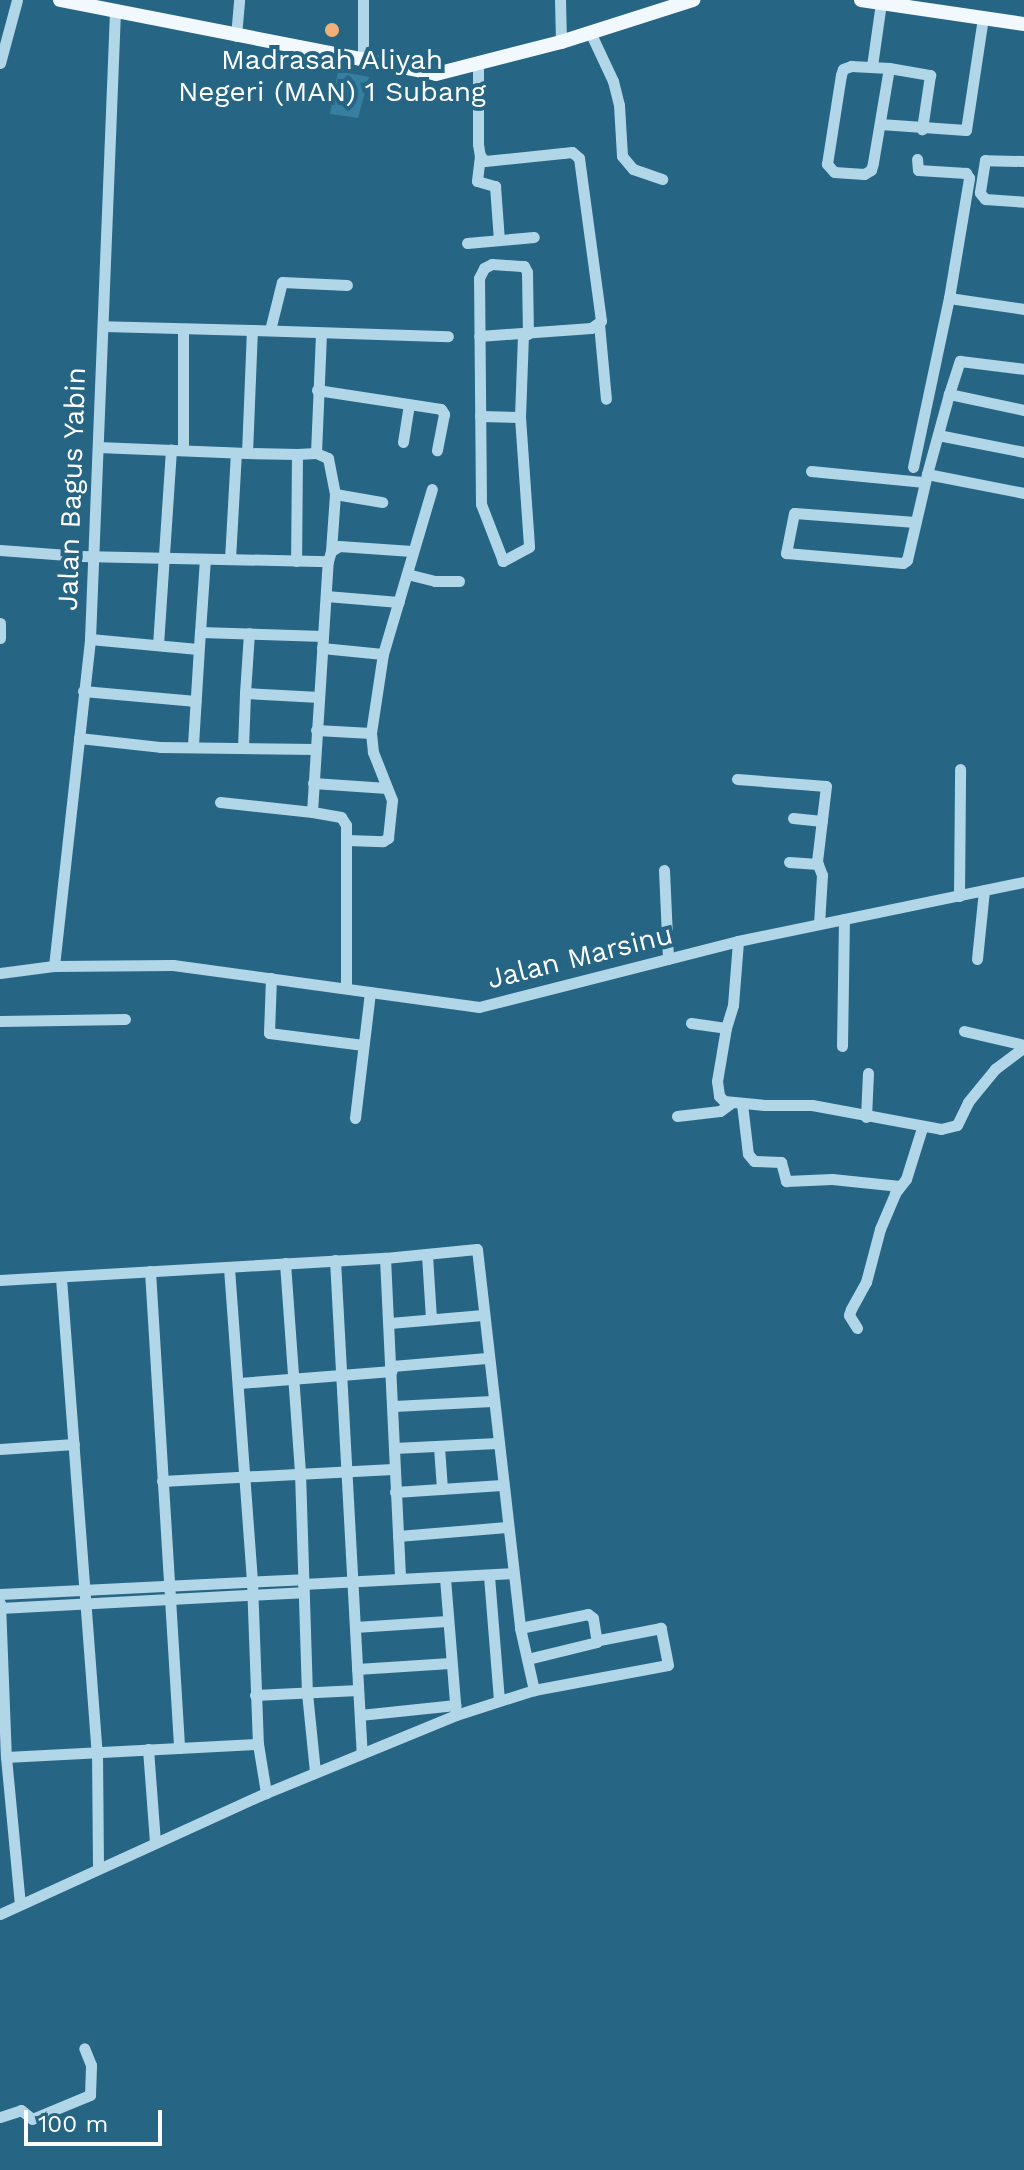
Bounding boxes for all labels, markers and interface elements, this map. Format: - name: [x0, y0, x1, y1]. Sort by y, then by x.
- marker: Madrasah Aliyah Negeri (MAN) 1 Subang: [323, 21, 341, 39]
- place label: Madrasah Aliyah Negeri (MAN) 1 Subang: [178, 43, 486, 109]
- street label: Jalan Bagus Yabin: [51, 366, 93, 612]
- street label: Jalan Marsinu: [484, 918, 676, 996]
- scale bar: [28, 2094, 166, 2144]
- text: 100 m: [38, 2110, 108, 2138]

